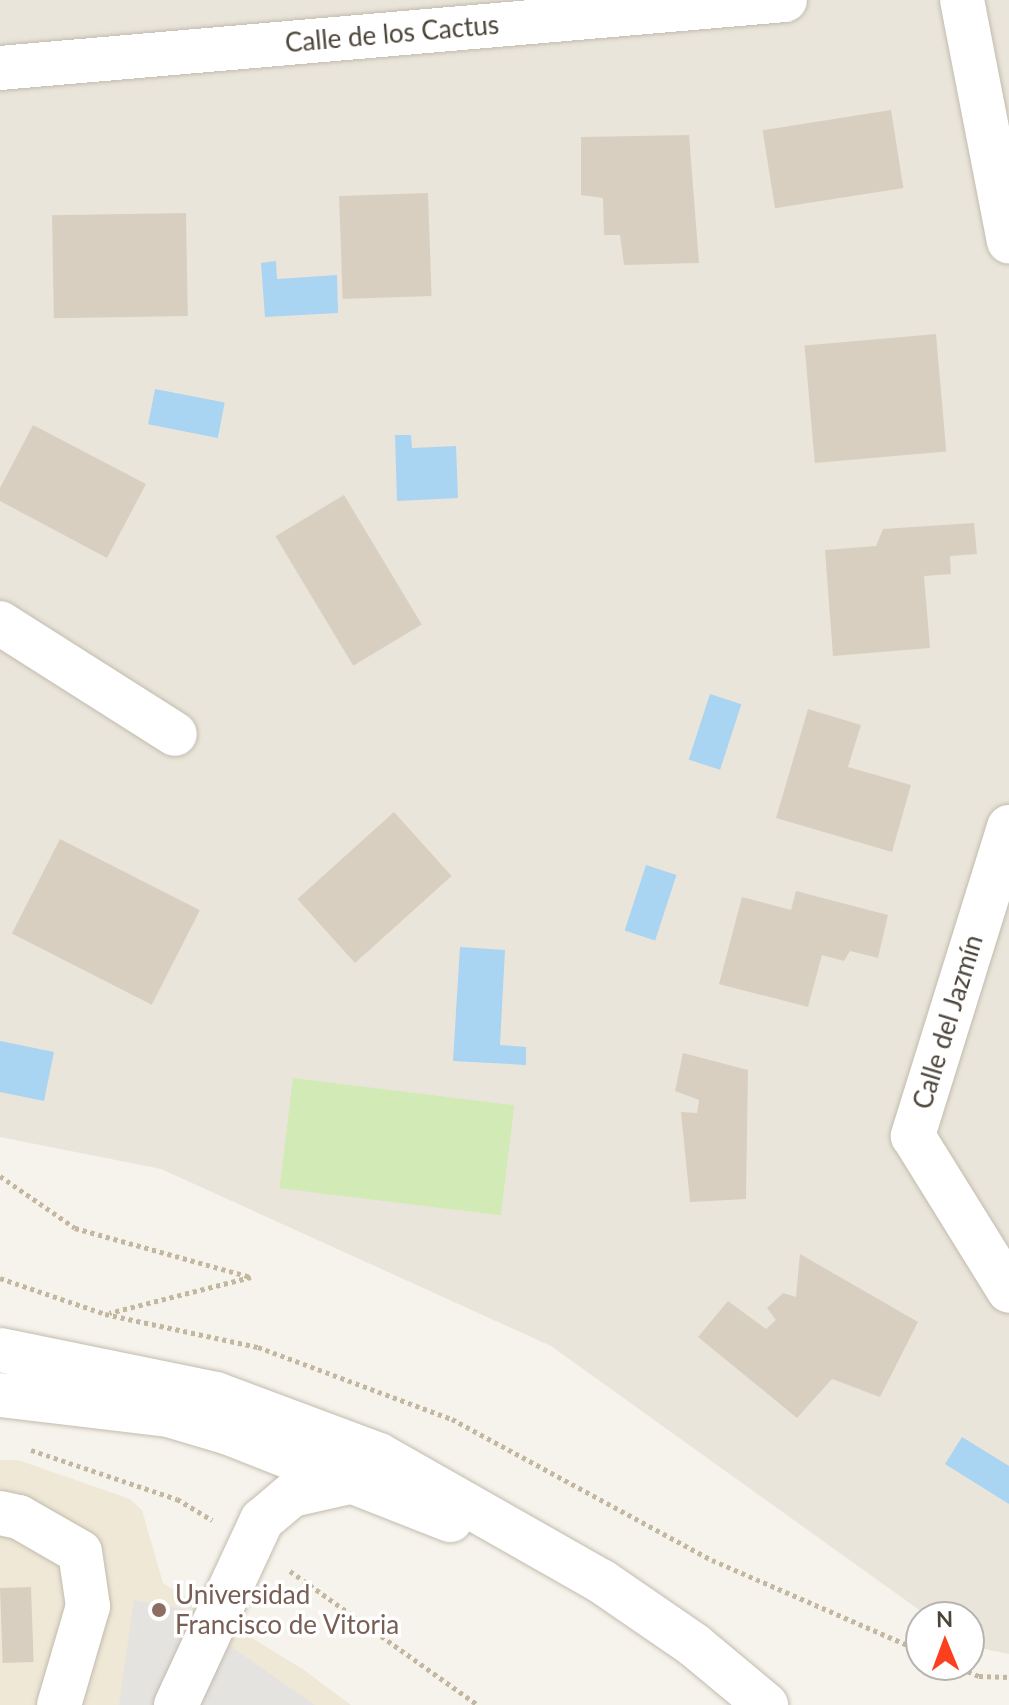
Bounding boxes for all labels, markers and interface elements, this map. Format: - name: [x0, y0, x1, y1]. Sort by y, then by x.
- street label: Calle de los Cactus: [284, 9, 500, 59]
- street label: Calle del Jazmín: [907, 931, 989, 1113]
- place label: Universidad Francisco de Vitoria: [175, 1579, 400, 1640]
- marker: Universidad Francisco de Vitoria: [150, 1601, 168, 1619]
- north arrow: [905, 1601, 985, 1681]
- text: N: [936, 1605, 953, 1632]

